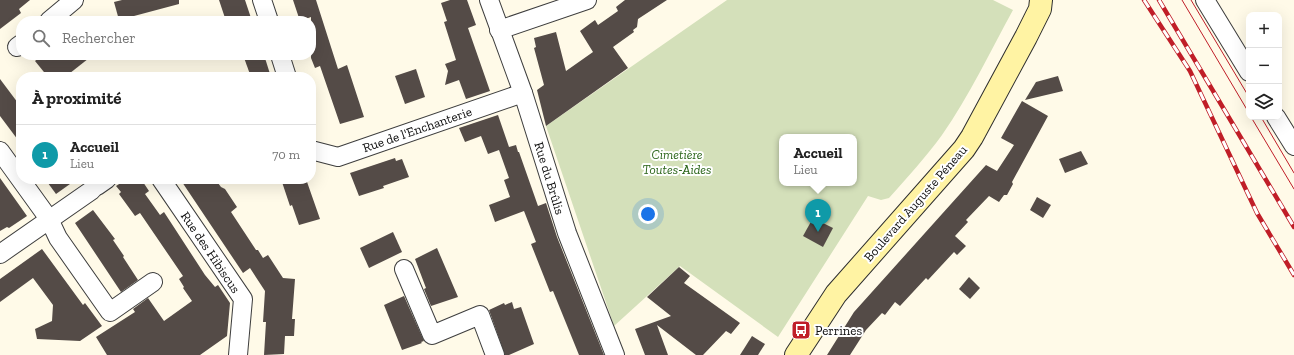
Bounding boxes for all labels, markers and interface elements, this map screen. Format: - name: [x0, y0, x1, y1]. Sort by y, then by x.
- map controls: [1246, 12, 1282, 120]
- button: +: [1246, 12, 1282, 48]
- search box: [16, 16, 316, 60]
- icon: search: [30, 27, 52, 49]
- text: Rechercher: [62, 29, 136, 47]
- button: −: [1246, 48, 1282, 84]
- button: layers: [1246, 84, 1282, 120]
- text: À proximité: [32, 88, 121, 108]
- street label: Rue de l'Enchanterie: [361, 104, 474, 155]
- popup: [779, 134, 857, 186]
- text: Accueil: [70, 138, 119, 156]
- street label: Rue du Brûlis: [531, 140, 568, 217]
- street label: Boulevard Auguste Péneau: [861, 142, 970, 265]
- text: Accueil: [793, 144, 843, 162]
- text: 1: [42, 147, 48, 162]
- text: 70 m: [272, 147, 300, 162]
- park label: Cimetière Toutes-Aides: [643, 147, 711, 177]
- text: Lieu: [70, 156, 94, 171]
- text: Lieu: [793, 162, 818, 177]
- pin: 1: [805, 199, 831, 232]
- your location: [638, 204, 658, 224]
- street label: Rue des Hibiscus: [178, 209, 244, 296]
- bus stop icon: Perrines: [790, 319, 812, 341]
- place label: Perrines: [815, 323, 862, 338]

